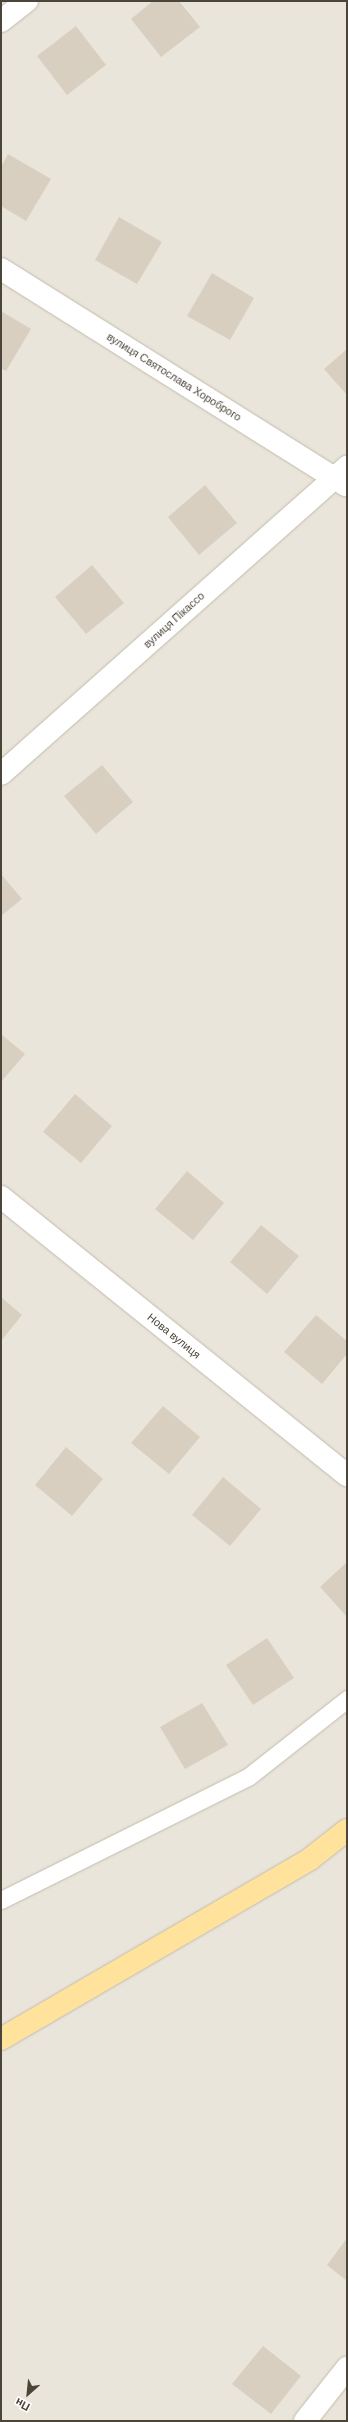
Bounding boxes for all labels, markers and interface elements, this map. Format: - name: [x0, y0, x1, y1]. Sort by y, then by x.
- street label: вулиця Святослава Хороброго: [104, 330, 244, 424]
- street label: вулиця Пікассо: [141, 589, 207, 651]
- street label: Нова вулиця: [145, 1311, 203, 1361]
- north arrow: [8, 2374, 48, 2414]
- text: Пн: [13, 2395, 32, 2414]

